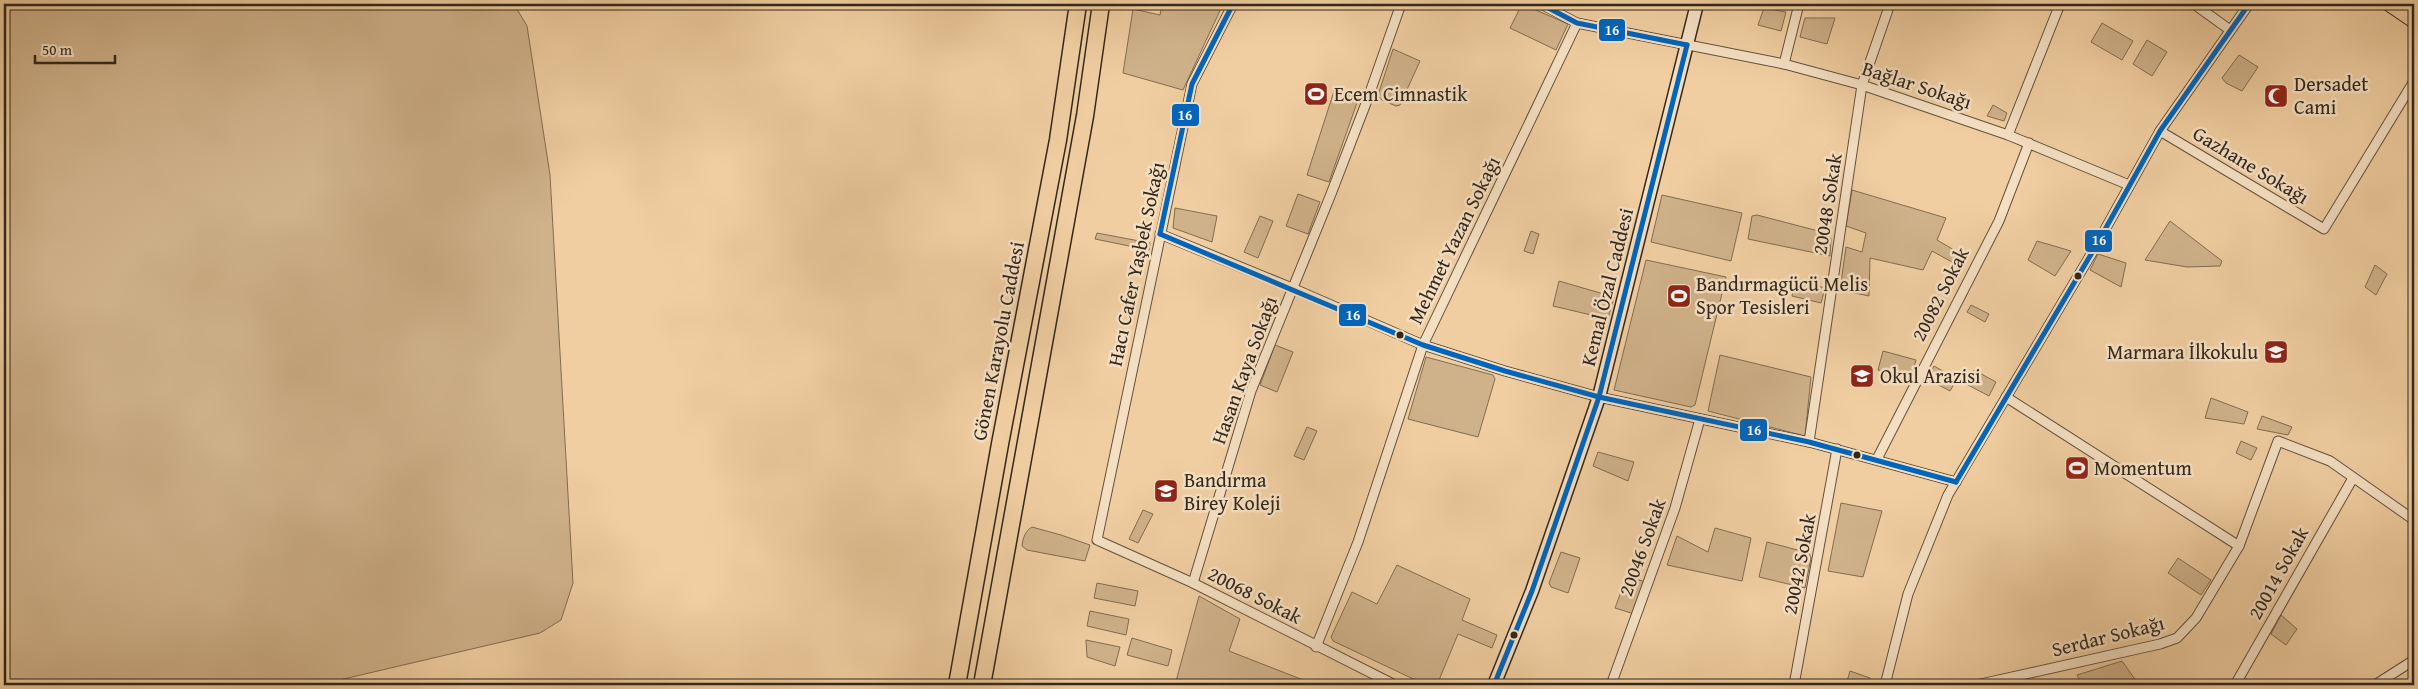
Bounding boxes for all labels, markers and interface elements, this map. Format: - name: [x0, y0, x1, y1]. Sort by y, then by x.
- line badge: 16: [1598, 18, 1626, 42]
- text: 16: [1605, 20, 1619, 40]
- scale bar: [35, 32, 115, 64]
- text: 50 m: [42, 39, 73, 60]
- street label: Bağlar Sokağı: [1859, 53, 1976, 116]
- place label: Dersadet Cami: [2294, 69, 2368, 121]
- place label: Ecem Cimnastik: [1334, 79, 1468, 108]
- sports icon: Ecem Cimnastik: [1303, 81, 1329, 107]
- mosque icon: Dersadet Cami: [2263, 83, 2289, 109]
- line badge: 16: [1171, 103, 1200, 127]
- text: 16: [1178, 105, 1192, 125]
- street label: Gazhane Sokağı: [2188, 118, 2315, 211]
- street label: 20048 Sokak: [1804, 150, 1849, 257]
- street label: Mehmet Yazan Sokağı: [1400, 151, 1507, 329]
- street label: Hacı Cafer Yaşbek Sokağı: [1100, 159, 1171, 369]
- street label: Kemal Özal Caddesi: [1573, 204, 1640, 369]
- line badge: 16: [2084, 229, 2113, 253]
- text: 16: [2092, 230, 2106, 250]
- street label: Gönen Karayolu Caddesi: [964, 238, 1031, 443]
- street label: 20082 Sokak: [1903, 241, 1976, 346]
- place label: Bandırmagücü Melis Spor Tesisleri: [1696, 269, 1868, 321]
- unlabelled marker: [2073, 271, 2083, 281]
- sports icon: Bandırmagücü Melis Spor Tesisleri: [1666, 283, 1692, 309]
- street label: Hasan Kaya Sokağı: [1203, 291, 1284, 448]
- line badge: 16: [1338, 303, 1367, 327]
- text: 16: [1346, 305, 1360, 325]
- unlabelled marker: [1395, 330, 1405, 340]
- place label: Marmara İlkokulu: [2107, 337, 2258, 366]
- school or university icon: Marmara İlkokulu: [2263, 339, 2289, 365]
- place label: Okul Arazisi: [1880, 361, 1981, 390]
- school or university icon: Okul Arazisi: [1849, 363, 1875, 389]
- line badge: 16: [1739, 418, 1768, 442]
- text: 16: [1747, 420, 1761, 440]
- unlabelled marker: [1852, 450, 1862, 460]
- place label: Momentum: [2094, 453, 2192, 482]
- sports icon: Momentum: [2064, 455, 2090, 481]
- place label: Bandırma Birey Koleji: [1184, 465, 1281, 517]
- school or university icon: Bandırma Birey Koleji: [1153, 478, 1179, 504]
- street label: 20046 Sokak: [1610, 493, 1673, 600]
- street label: 20042 Sokak: [1775, 510, 1823, 617]
- street label: 20014 Sokak: [2240, 520, 2315, 625]
- street label: 20068 Sokak: [1203, 558, 1308, 631]
- street label: Serdar Sokağı: [2049, 607, 2168, 664]
- unlabelled marker: [1509, 630, 1519, 640]

